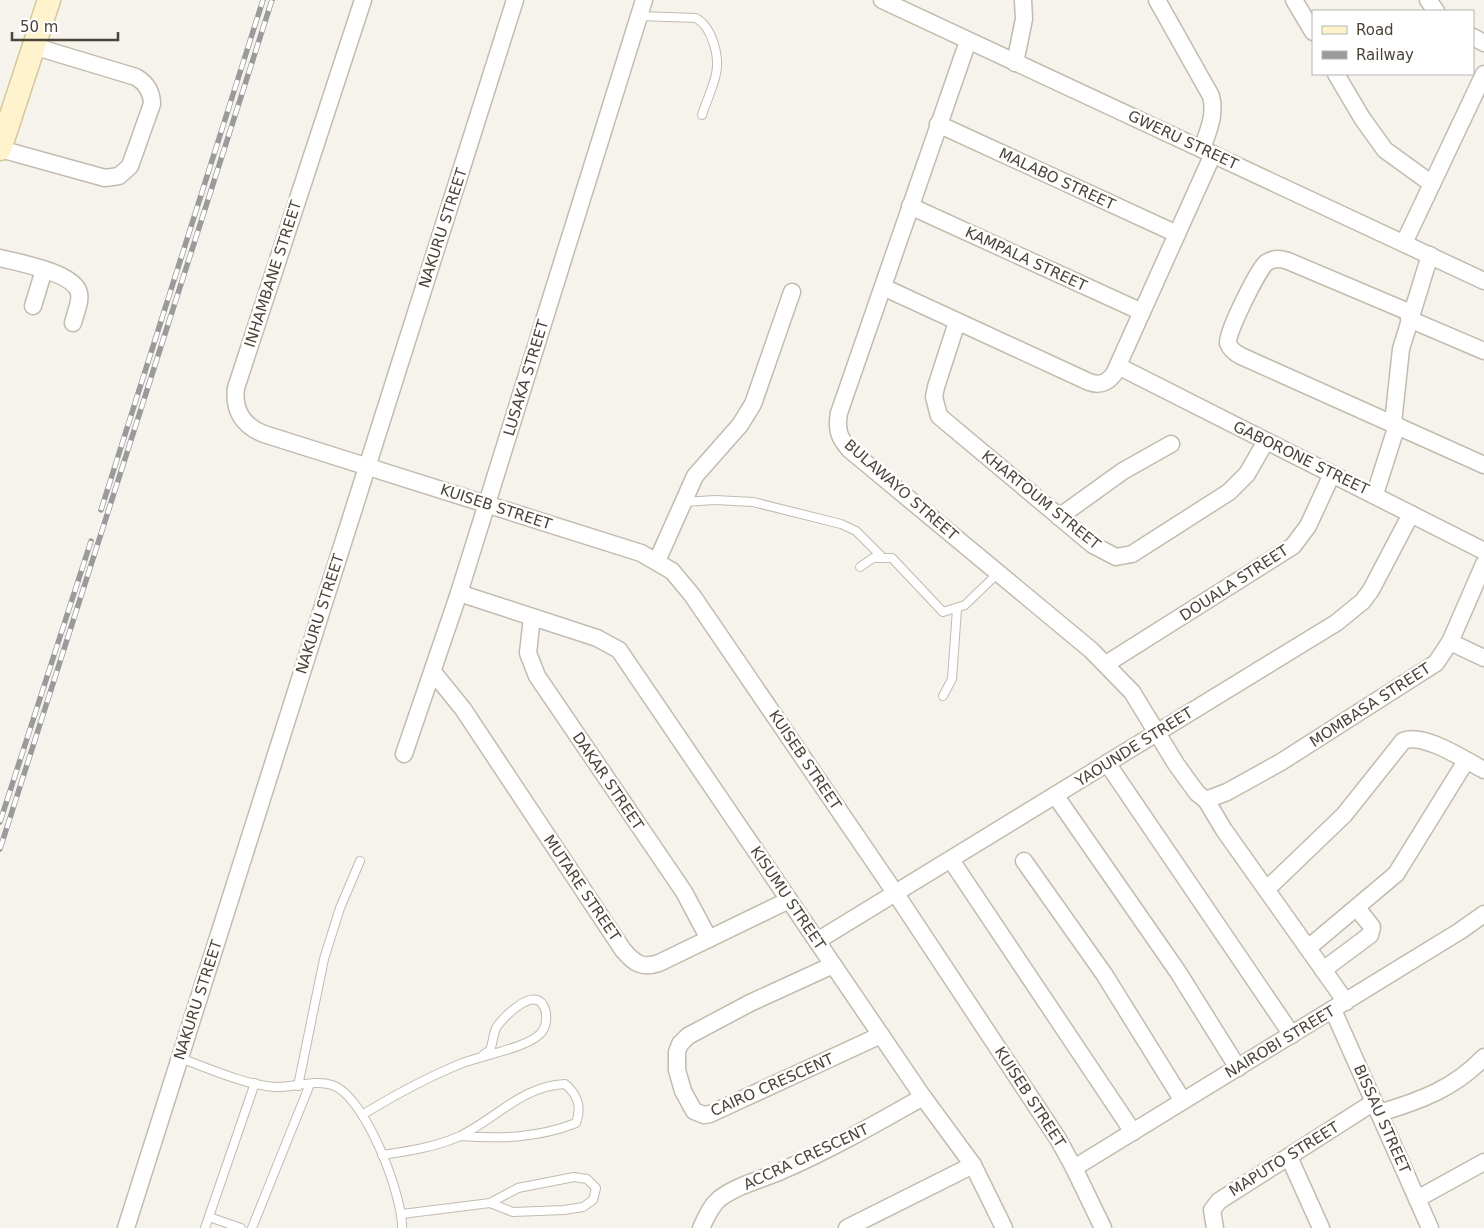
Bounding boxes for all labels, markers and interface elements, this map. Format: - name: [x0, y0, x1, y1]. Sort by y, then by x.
- scale bar: [12, 10, 119, 42]
- legend: [1312, 10, 1474, 75]
- text: 50 m: [20, 18, 58, 36]
- text: Road: [1356, 21, 1394, 39]
- text: Railway: [1356, 46, 1414, 64]
- street label: GWERU STREET: [1125, 107, 1242, 174]
- street label: MALABO STREET: [996, 144, 1119, 214]
- street label: NAKURU STREET: [415, 165, 471, 290]
- street label: INHAMBANE STREET: [241, 197, 306, 350]
- street label: KAMPALA STREET: [962, 223, 1090, 295]
- street label: LUSAKA STREET: [500, 317, 552, 438]
- street label: GABORONE STREET: [1230, 417, 1372, 499]
- street label: BULAWAYO STREET: [841, 436, 962, 545]
- street label: KHARTOUM STREET: [978, 447, 1105, 554]
- street label: KUISEB STREET: [438, 480, 555, 534]
- street label: DOUALA STREET: [1176, 541, 1292, 625]
- street label: NAKURU STREET: [292, 551, 348, 676]
- street label: MOMBASA STREET: [1306, 659, 1434, 751]
- street label: YAOUNDE STREET: [1071, 703, 1197, 791]
- street label: KUISEB STREET: [765, 707, 845, 814]
- street label: DAKAR STREET: [569, 729, 648, 834]
- street label: MUTARE STREET: [540, 832, 625, 945]
- street label: KISUMU STREET: [747, 843, 830, 954]
- street label: NAKURU STREET: [170, 937, 226, 1062]
- street label: NAIROBI STREET: [1222, 1002, 1339, 1082]
- street label: KUISEB STREET: [991, 1043, 1070, 1151]
- street label: CAIRO CRESCENT: [708, 1050, 837, 1120]
- street label: BISSAU STREET: [1350, 1062, 1414, 1177]
- street label: MAPUTO STREET: [1226, 1117, 1343, 1200]
- street label: ACCRA CRESCENT: [741, 1120, 872, 1194]

